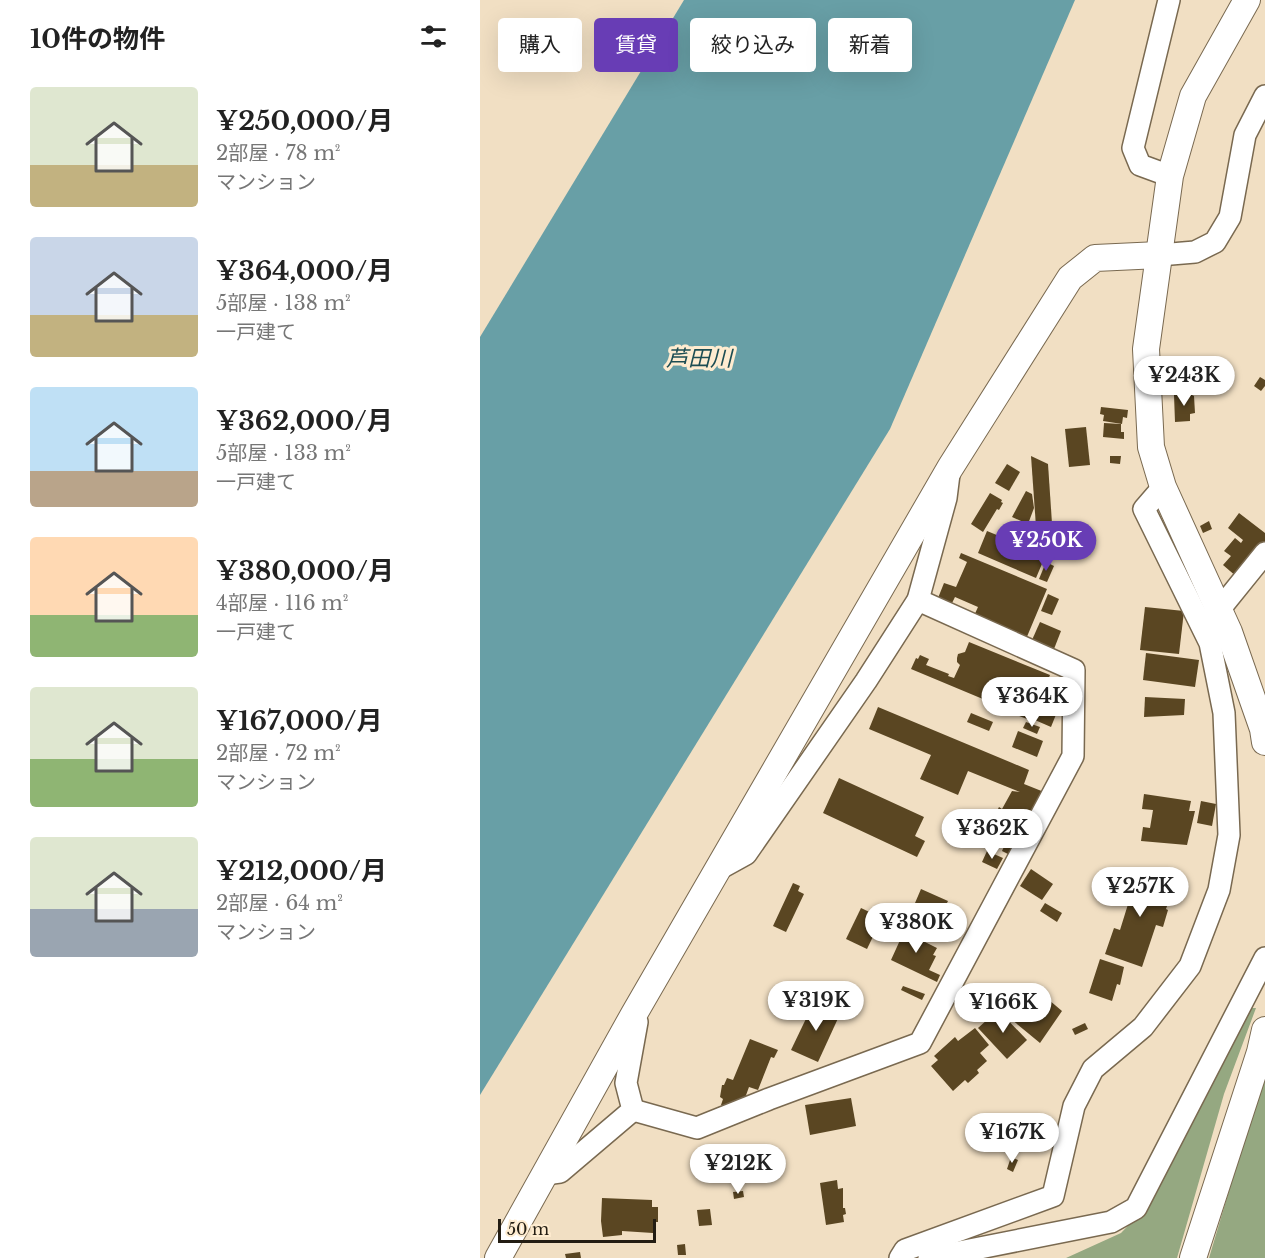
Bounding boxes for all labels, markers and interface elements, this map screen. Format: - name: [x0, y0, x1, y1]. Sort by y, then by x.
- chip: 購入: [498, 18, 582, 72]
- chip: 賃貸: [594, 18, 678, 72]
- chip: 絞り込み: [690, 18, 816, 72]
- chip: 新着: [828, 18, 912, 72]
- icon: filters: [417, 20, 450, 53]
- text: 10件の物件: [30, 23, 165, 55]
- text: ¥250,000/月: [216, 105, 393, 137]
- icon: home: [78, 111, 150, 183]
- text: 2部屋 · 78 m²: [216, 141, 341, 165]
- text: マンション: [216, 170, 316, 194]
- text: ¥364,000/月: [216, 255, 393, 287]
- icon: home: [78, 261, 150, 333]
- text: 5部屋 · 138 m²: [216, 291, 351, 315]
- text: 一戸建て: [216, 320, 296, 344]
- water label: 芦田川: [666, 345, 734, 372]
- pin: ¥243K: [1142, 356, 1226, 407]
- text: ¥243K: [1148, 363, 1220, 387]
- text: ¥362,000/月: [216, 405, 393, 437]
- icon: home: [78, 411, 150, 483]
- text: 5部屋 · 133 m²: [216, 441, 351, 465]
- text: 一戸建て: [216, 470, 296, 494]
- pin: ¥250K: [1004, 521, 1088, 572]
- text: ¥250K: [1009, 528, 1083, 552]
- text: ¥380,000/月: [216, 555, 394, 587]
- icon: home: [78, 561, 150, 633]
- text: 4部屋 · 116 m²: [216, 591, 348, 615]
- text: 一戸建て: [216, 620, 296, 644]
- pin: ¥364K: [990, 677, 1074, 728]
- text: ¥364K: [996, 684, 1068, 708]
- text: ¥167,000/月: [216, 705, 383, 737]
- icon: home: [78, 711, 150, 783]
- text: 2部屋 · 72 m²: [216, 741, 341, 765]
- text: マンション: [216, 770, 316, 794]
- pin: ¥362K: [950, 809, 1034, 860]
- text: ¥362K: [956, 816, 1028, 840]
- text: ¥212,000/月: [216, 855, 387, 887]
- icon: home: [78, 861, 150, 933]
- pin: ¥257K: [1098, 867, 1182, 918]
- text: ¥257K: [1106, 874, 1174, 898]
- text: 2部屋 · 64 m²: [216, 891, 343, 915]
- pin: ¥380K: [874, 903, 958, 954]
- text: ¥380K: [879, 910, 953, 934]
- text: マンション: [216, 920, 316, 944]
- pin: ¥319K: [774, 981, 858, 1032]
- pin: ¥166K: [961, 983, 1045, 1034]
- text: ¥319K: [782, 988, 850, 1012]
- text: ¥166K: [968, 990, 1038, 1014]
- pin: ¥167K: [970, 1113, 1054, 1164]
- text: ¥167K: [979, 1120, 1045, 1144]
- pin: ¥212K: [696, 1144, 780, 1195]
- text: ¥212K: [704, 1151, 772, 1175]
- scale bar: [498, 1216, 656, 1244]
- text: 50 m: [507, 1219, 549, 1239]

